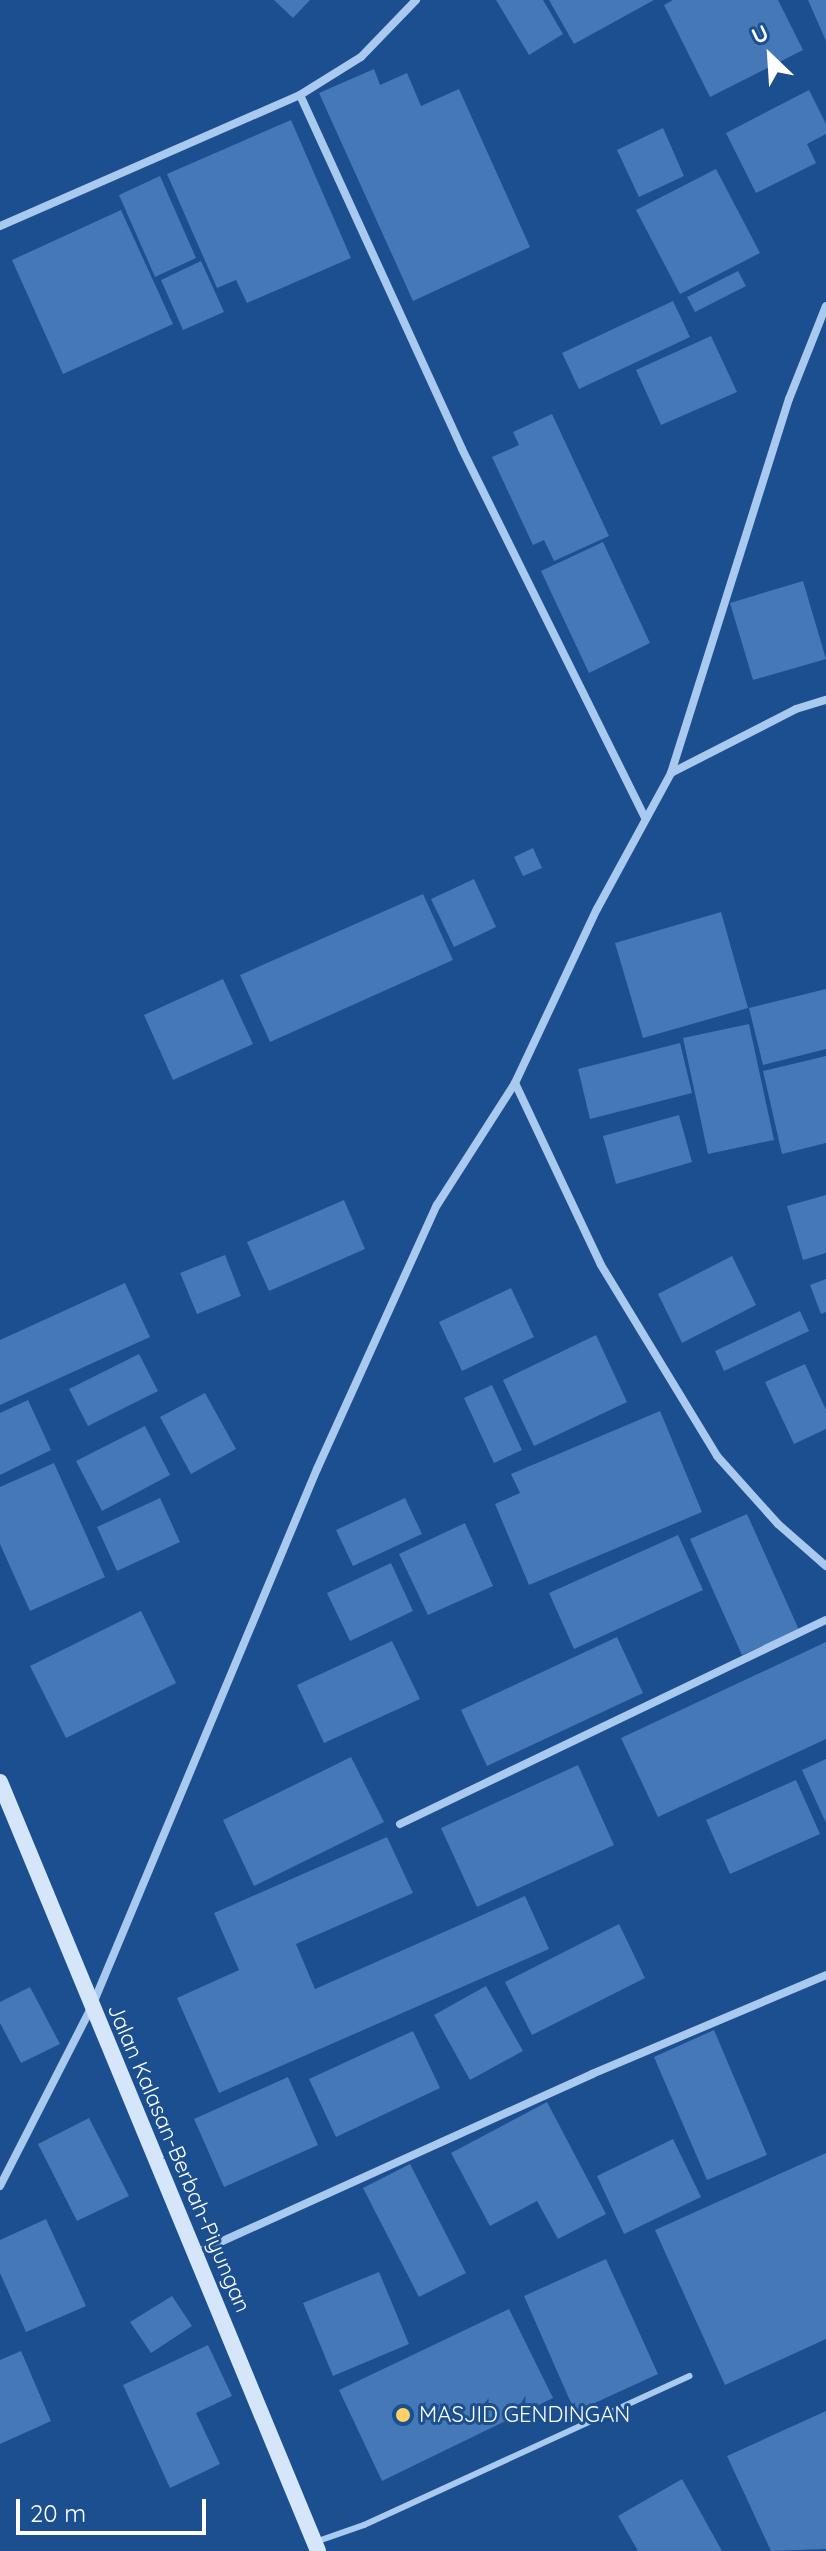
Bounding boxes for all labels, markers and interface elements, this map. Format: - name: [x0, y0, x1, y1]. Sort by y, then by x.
- north arrow: [730, 16, 810, 96]
- text: U: [747, 18, 773, 50]
- street label: Jalan Kalasan-Berbah-Piyungan: [102, 2000, 256, 2316]
- place label: MASJID GENDINGAN: [419, 2402, 630, 2428]
- marker: MASJID GENDINGAN: [394, 2406, 412, 2424]
- scale bar: [20, 2483, 210, 2533]
- text: 20 m: [30, 2498, 86, 2528]

